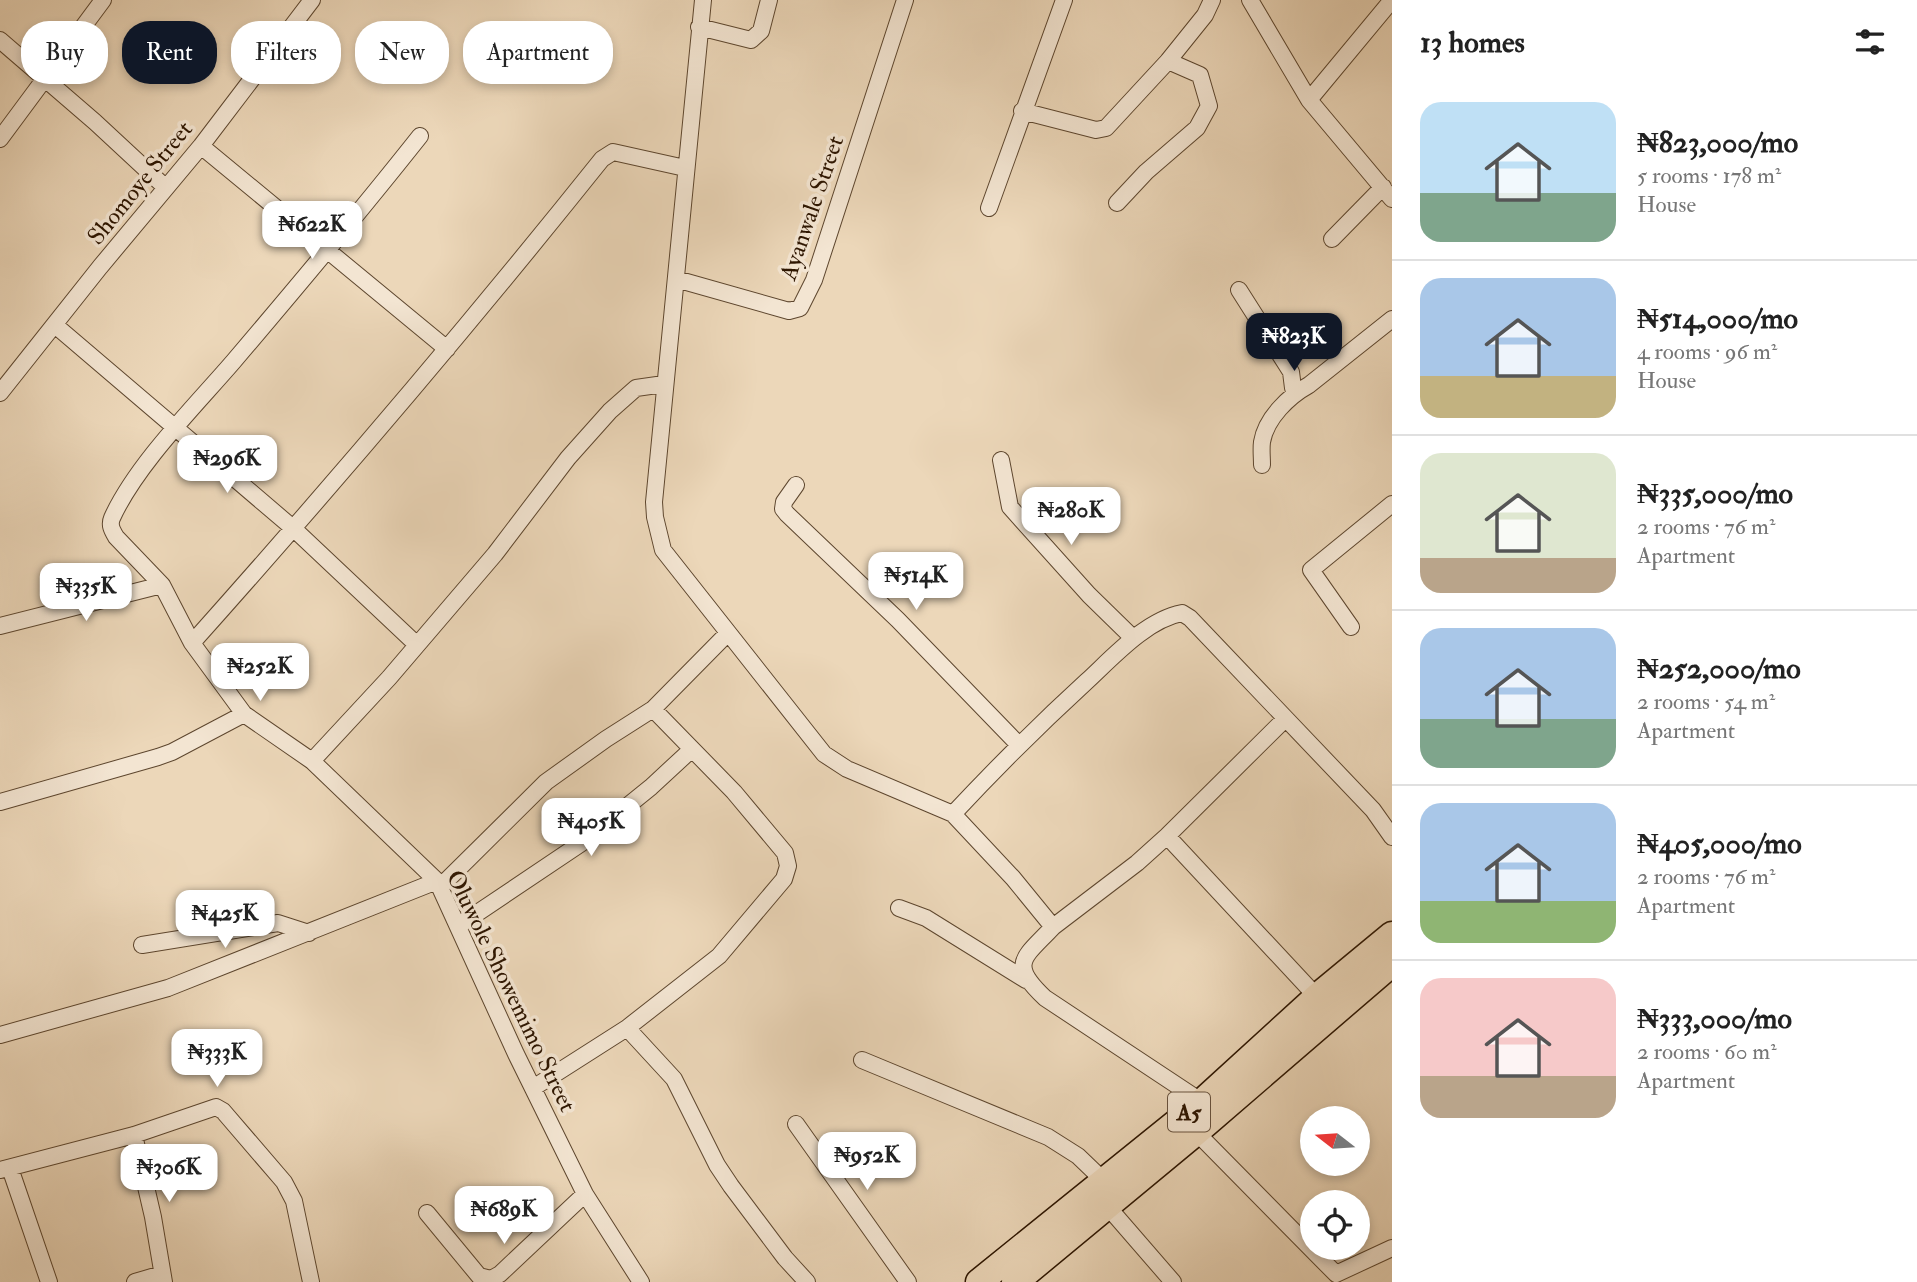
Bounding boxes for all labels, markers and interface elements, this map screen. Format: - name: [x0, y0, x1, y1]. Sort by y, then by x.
- chip: Buy: [21, 21, 108, 84]
- chip: Rent: [122, 21, 217, 84]
- chip: Filters: [231, 21, 341, 84]
- chip: New: [355, 21, 449, 84]
- chip: Apartment: [463, 21, 613, 84]
- icon: filters: [1851, 23, 1889, 61]
- text: 13 homes: [1420, 24, 1525, 61]
- street label: Shomoye Street: [81, 114, 200, 251]
- text: ₦823,000/mo: [1637, 124, 1798, 161]
- icon: home: [1476, 130, 1560, 214]
- street label: Ayanwale Street: [772, 131, 851, 285]
- text: 5 rooms · 178 m²: [1637, 161, 1781, 190]
- text: House: [1637, 190, 1696, 219]
- pin: ₦622K: [263, 202, 361, 261]
- text: ₦622K: [278, 209, 346, 238]
- text: ₦514,000/mo: [1637, 300, 1798, 337]
- icon: home: [1476, 306, 1560, 390]
- pin: ₦823K: [1245, 314, 1343, 373]
- text: ₦823K: [1262, 321, 1326, 350]
- text: 4 rooms · 96 m²: [1637, 337, 1777, 366]
- text: House: [1637, 366, 1696, 395]
- pin: ₦296K: [178, 435, 276, 495]
- text: ₦296K: [193, 443, 261, 472]
- text: ₦335,000/mo: [1637, 475, 1793, 512]
- icon: home: [1476, 481, 1560, 565]
- pin: ₦280K: [1022, 488, 1120, 547]
- text: ₦280K: [1038, 495, 1104, 524]
- text: 2 rooms · 76 m²: [1637, 512, 1775, 541]
- text: Apartment: [1637, 541, 1735, 570]
- pin: ₦514K: [867, 552, 965, 612]
- text: ₦514K: [884, 560, 948, 589]
- pin: ₦335K: [37, 564, 135, 623]
- text: ₦335K: [56, 571, 116, 600]
- pin: ₦252K: [211, 644, 309, 703]
- text: ₦252,000/mo: [1637, 650, 1801, 687]
- text: ₦252K: [227, 651, 293, 680]
- icon: home: [1476, 656, 1560, 740]
- text: 2 rooms · 54 m²: [1637, 687, 1775, 716]
- text: Apartment: [1637, 716, 1735, 745]
- pin: ₦405K: [542, 798, 640, 858]
- text: ₦405K: [558, 806, 624, 835]
- text: ₦405,000/mo: [1637, 825, 1802, 862]
- icon: home: [1476, 831, 1560, 915]
- text: 2 rooms · 76 m²: [1637, 862, 1775, 891]
- street label: Oluwole Showemimo Street: [439, 865, 583, 1117]
- pin: ₦425K: [176, 890, 274, 950]
- text: Apartment: [1637, 891, 1735, 920]
- text: ₦425K: [192, 898, 258, 927]
- text: ₦333,000/mo: [1637, 1000, 1792, 1037]
- icon: home: [1476, 1006, 1560, 1090]
- pin: ₦333K: [168, 1030, 266, 1089]
- text: ₦333K: [187, 1037, 247, 1066]
- text: 2 rooms · 60 m²: [1637, 1037, 1777, 1066]
- text: Apartment: [1637, 1066, 1735, 1095]
- road number: A5: [1168, 1092, 1210, 1132]
- north arrow: [1300, 1106, 1370, 1176]
- map controls: [1300, 1106, 1370, 1260]
- pin: ₦952K: [818, 1132, 916, 1192]
- text: ₦952K: [834, 1140, 900, 1169]
- pin: ₦306K: [120, 1144, 218, 1204]
- text: ₦306K: [137, 1152, 201, 1181]
- pin: ₦689K: [455, 1186, 553, 1246]
- button: locate: [1300, 1190, 1370, 1260]
- text: ₦689K: [471, 1194, 537, 1223]

